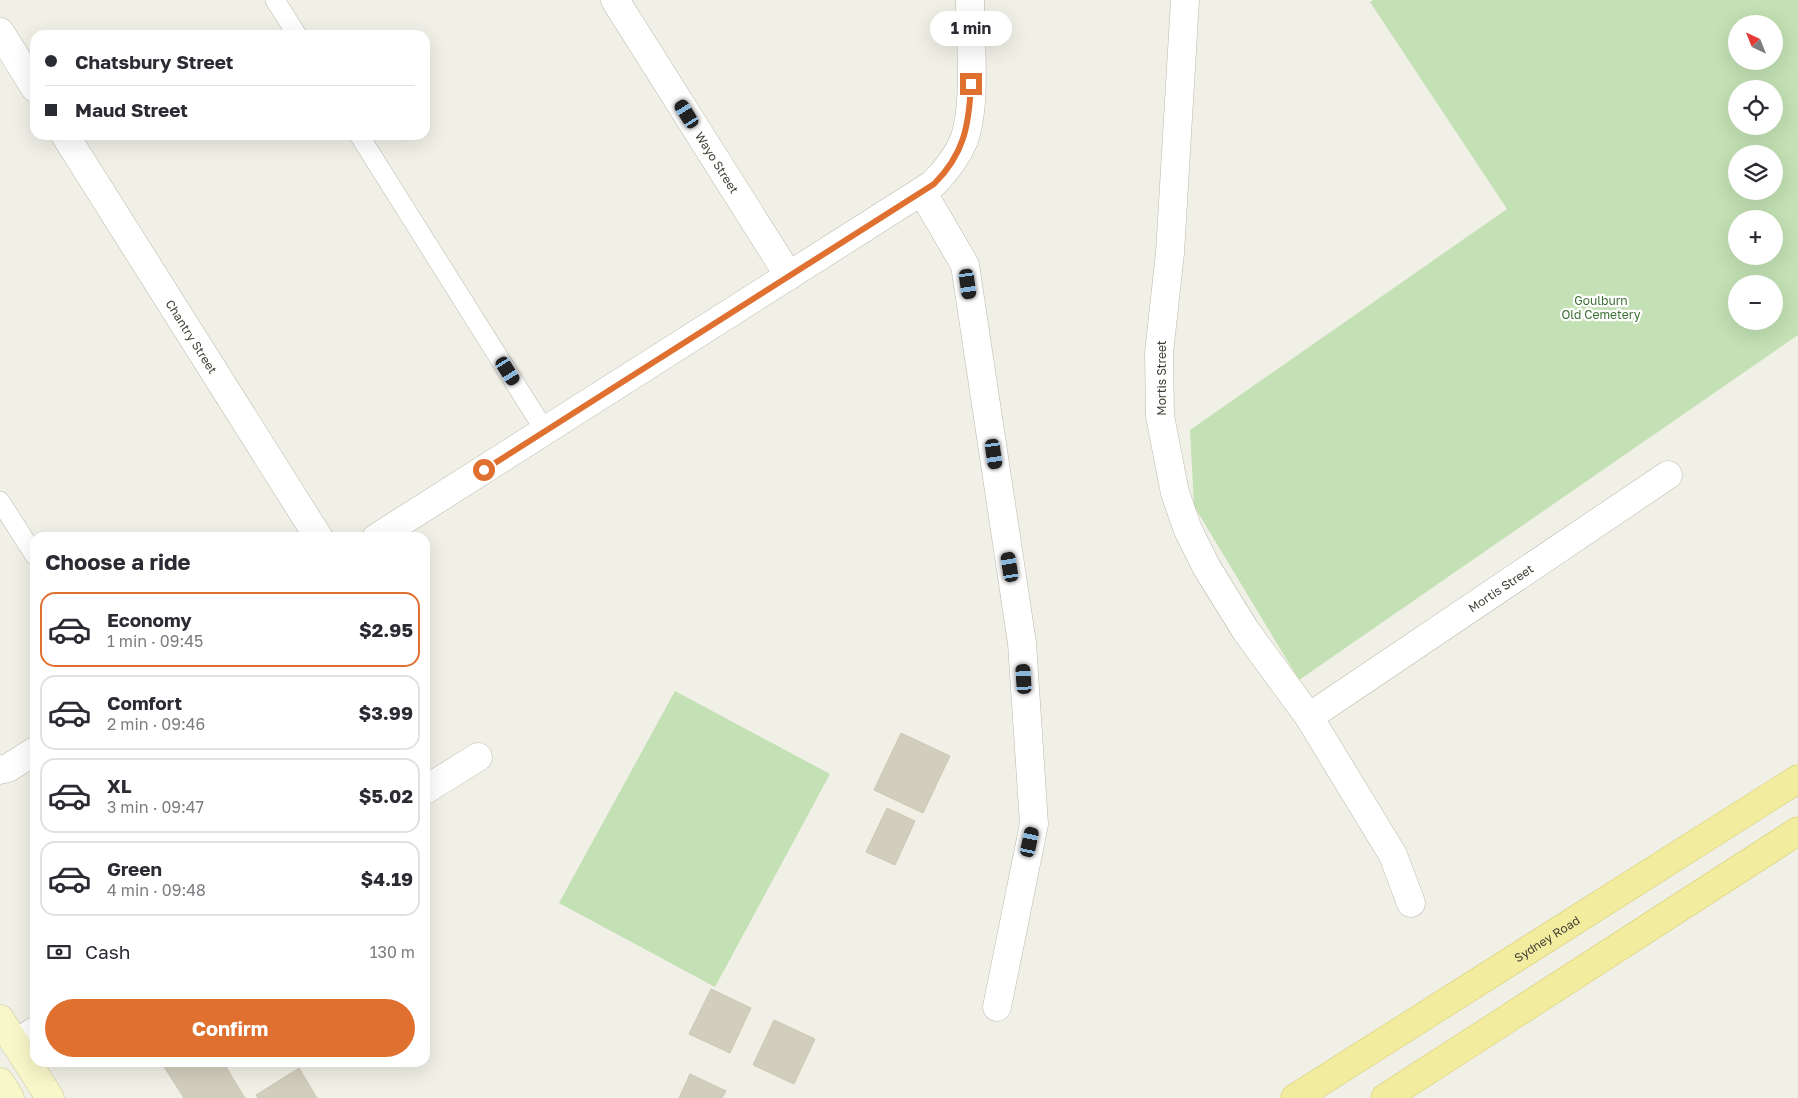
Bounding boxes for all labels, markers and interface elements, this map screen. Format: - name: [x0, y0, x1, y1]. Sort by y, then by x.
- callout: 1 min: [930, 12, 1012, 46]
- north arrow: [1728, 15, 1782, 70]
- map controls: [1728, 15, 1783, 330]
- text: 1 min: [951, 18, 991, 38]
- text: Chatsbury Street: [75, 50, 233, 73]
- route end: [960, 73, 982, 95]
- button: locate: [1728, 80, 1783, 135]
- car: [672, 97, 701, 131]
- text: Maud Street: [75, 98, 188, 121]
- street label: Wayo Street: [692, 129, 742, 196]
- button: layers: [1728, 145, 1783, 200]
- button: +: [1728, 210, 1783, 265]
- car: [958, 268, 977, 300]
- button: −: [1728, 275, 1783, 330]
- park label: Goulburn Old Cemetery: [1561, 293, 1641, 322]
- street label: Chantry Street: [163, 296, 221, 376]
- street label: Mortis Street: [1154, 340, 1169, 416]
- car: [493, 354, 522, 388]
- car: [984, 438, 1003, 470]
- route start: [473, 459, 495, 481]
- text: Choose a ride: [45, 548, 191, 575]
- car: [1000, 551, 1019, 583]
- street label: Mortis Street: [1465, 560, 1536, 615]
- icon: car: [47, 607, 92, 652]
- text: Economy: [107, 608, 192, 631]
- text: $2.95: [359, 618, 413, 641]
- text: 1 min · 09:45: [107, 631, 203, 651]
- car: [1015, 664, 1032, 694]
- icon: car: [47, 690, 92, 735]
- text: Comfort: [107, 691, 182, 714]
- text: $3.99: [358, 701, 413, 724]
- text: 2 min · 09:46: [107, 714, 205, 734]
- icon: car: [47, 773, 92, 818]
- text: XL: [107, 774, 132, 797]
- text: $5.02: [359, 784, 413, 807]
- text: 3 min · 09:47: [107, 797, 204, 817]
- car: [1019, 826, 1040, 858]
- icon: car: [47, 856, 92, 901]
- text: Green: [107, 857, 162, 880]
- text: $4.19: [360, 867, 413, 890]
- text: 4 min · 09:48: [107, 880, 206, 900]
- street label: Sydney Road: [1511, 912, 1582, 965]
- icon: cash: [45, 938, 73, 966]
- text: Cash: [85, 940, 130, 963]
- text: 130 m: [370, 942, 415, 962]
- button: Confirm: [45, 999, 415, 1057]

